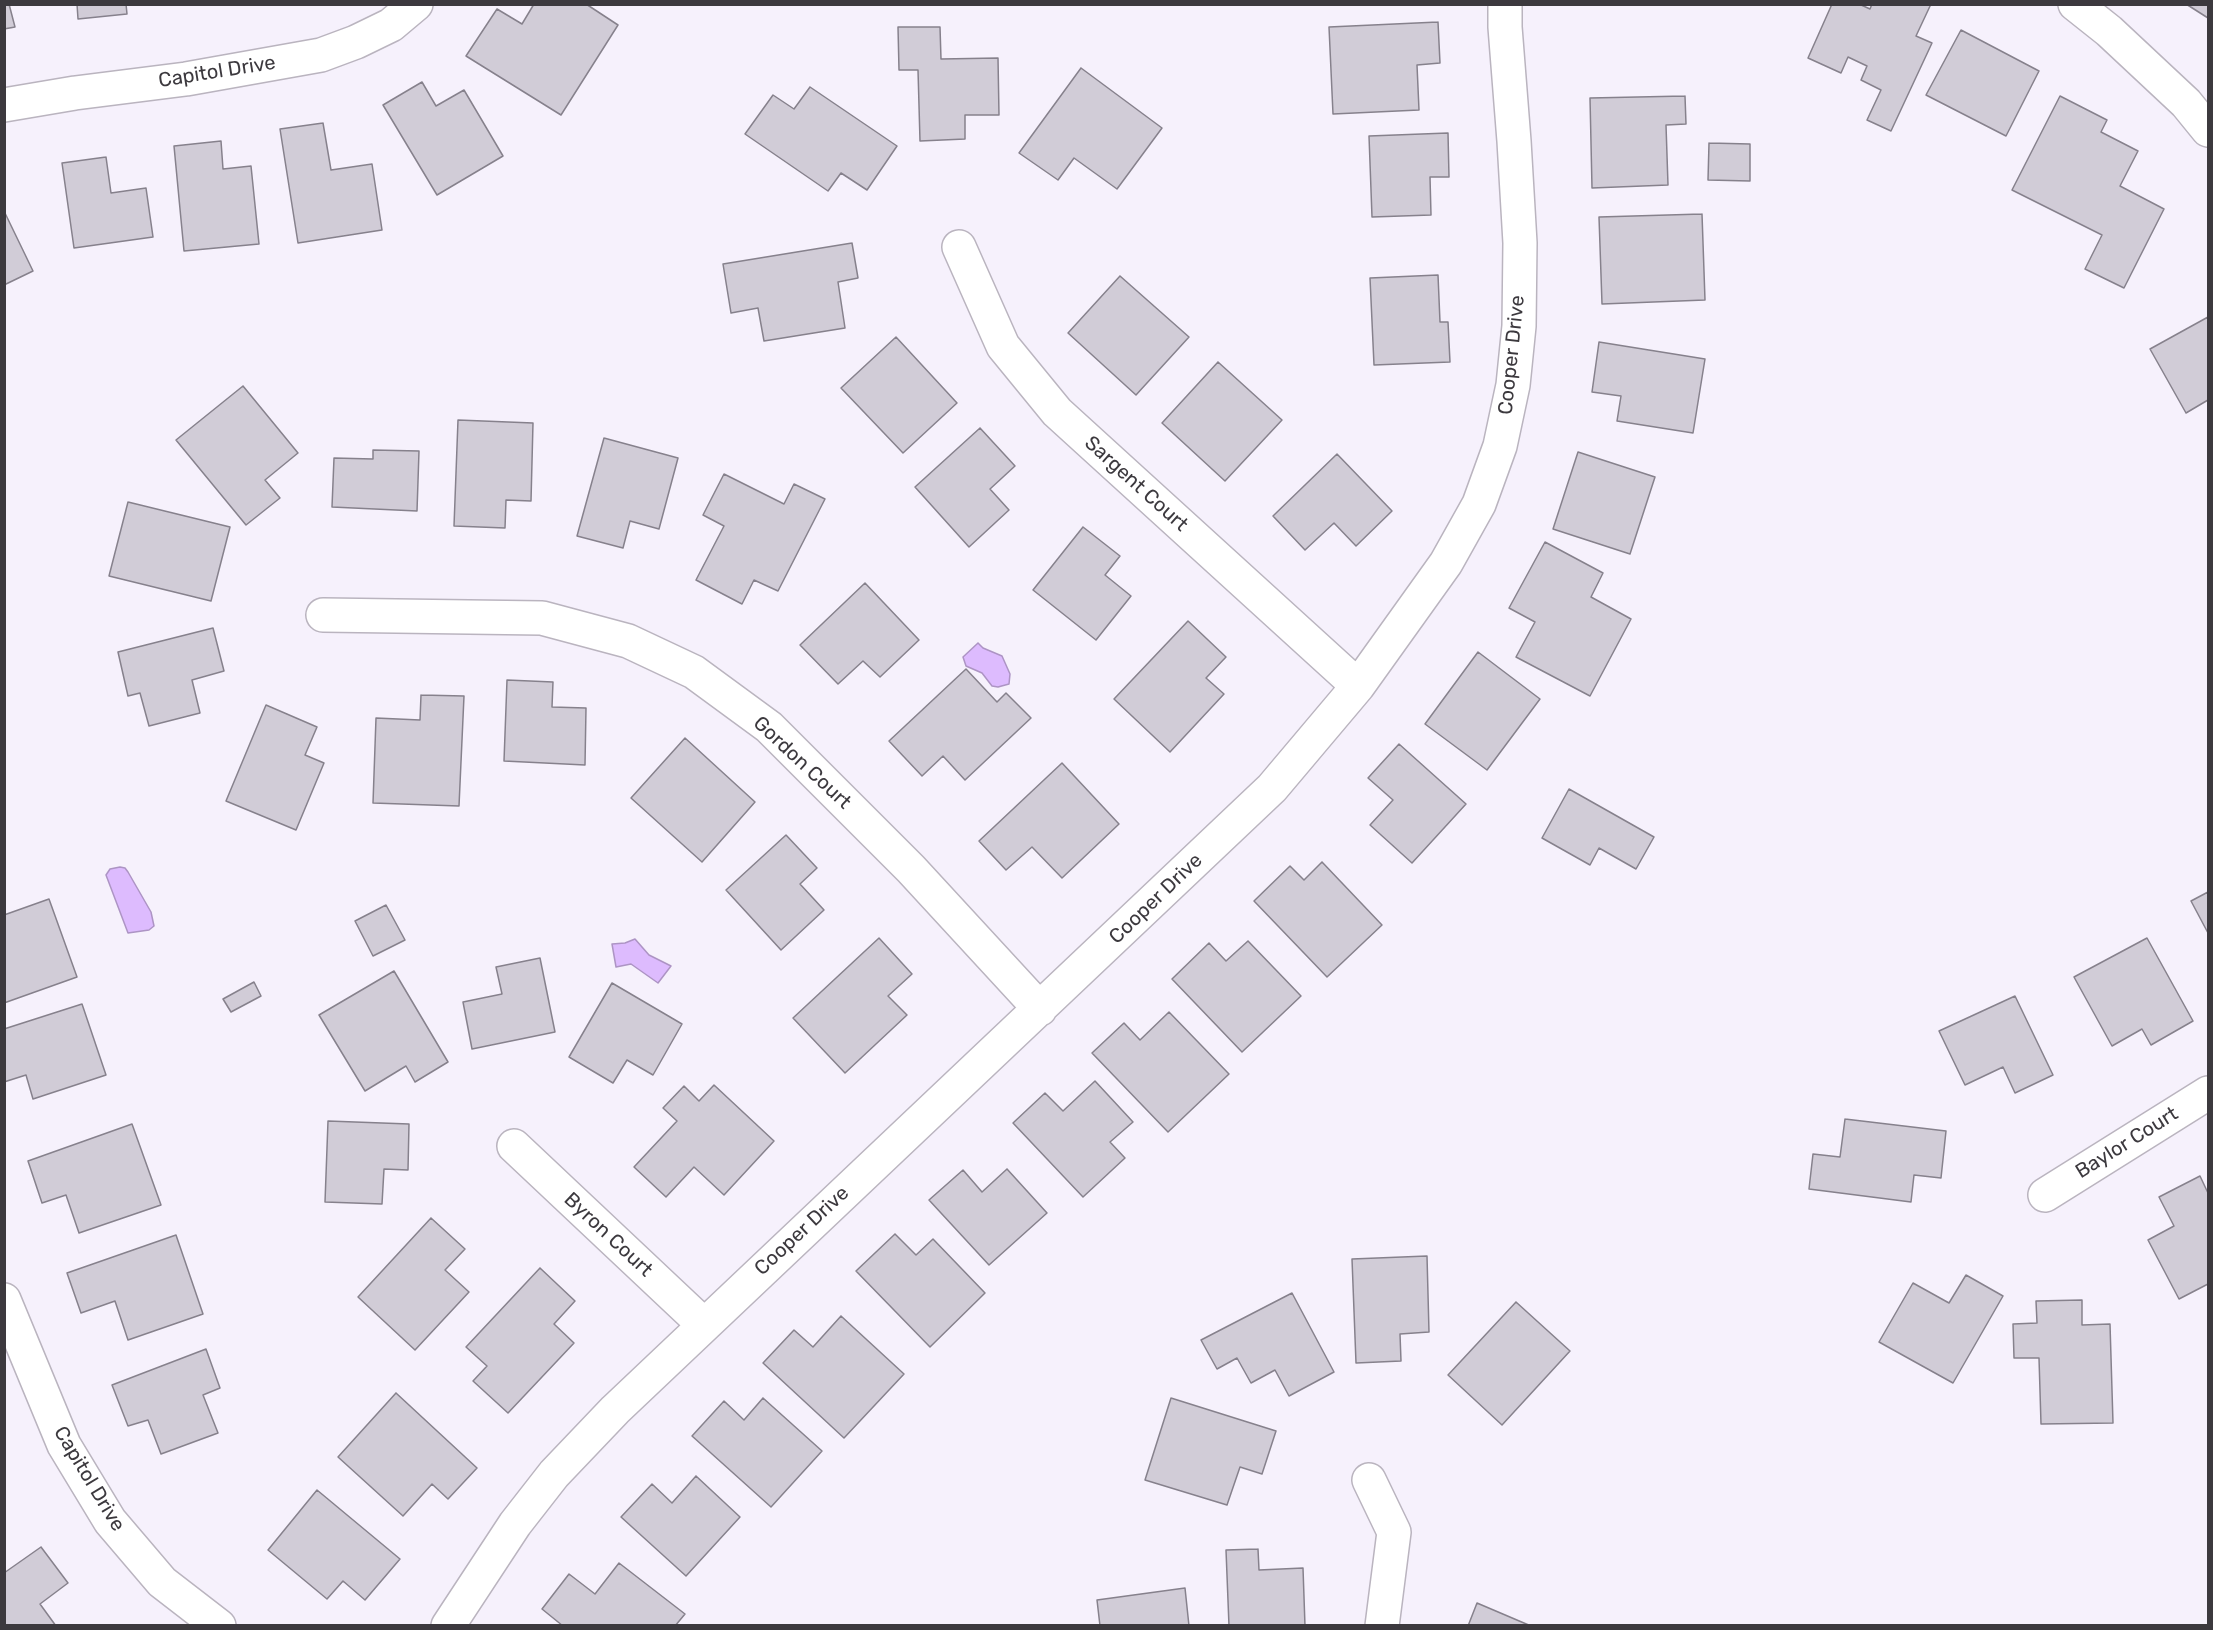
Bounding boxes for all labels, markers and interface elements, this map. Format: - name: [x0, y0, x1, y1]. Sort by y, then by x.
- street label: Capitol Drive: [157, 51, 277, 93]
- street label: Cooper Drive: [1494, 294, 1530, 416]
- street label: Sargent Court: [1079, 431, 1193, 537]
- street label: Gordon Court: [748, 712, 856, 814]
- street label: Cooper Drive: [1104, 849, 1208, 949]
- street label: Baylor Court: [2071, 1102, 2183, 1184]
- street label: Cooper Drive: [750, 1181, 854, 1281]
- street label: Byron Court: [559, 1188, 657, 1282]
- street label: Capitol Drive: [48, 1422, 130, 1536]

